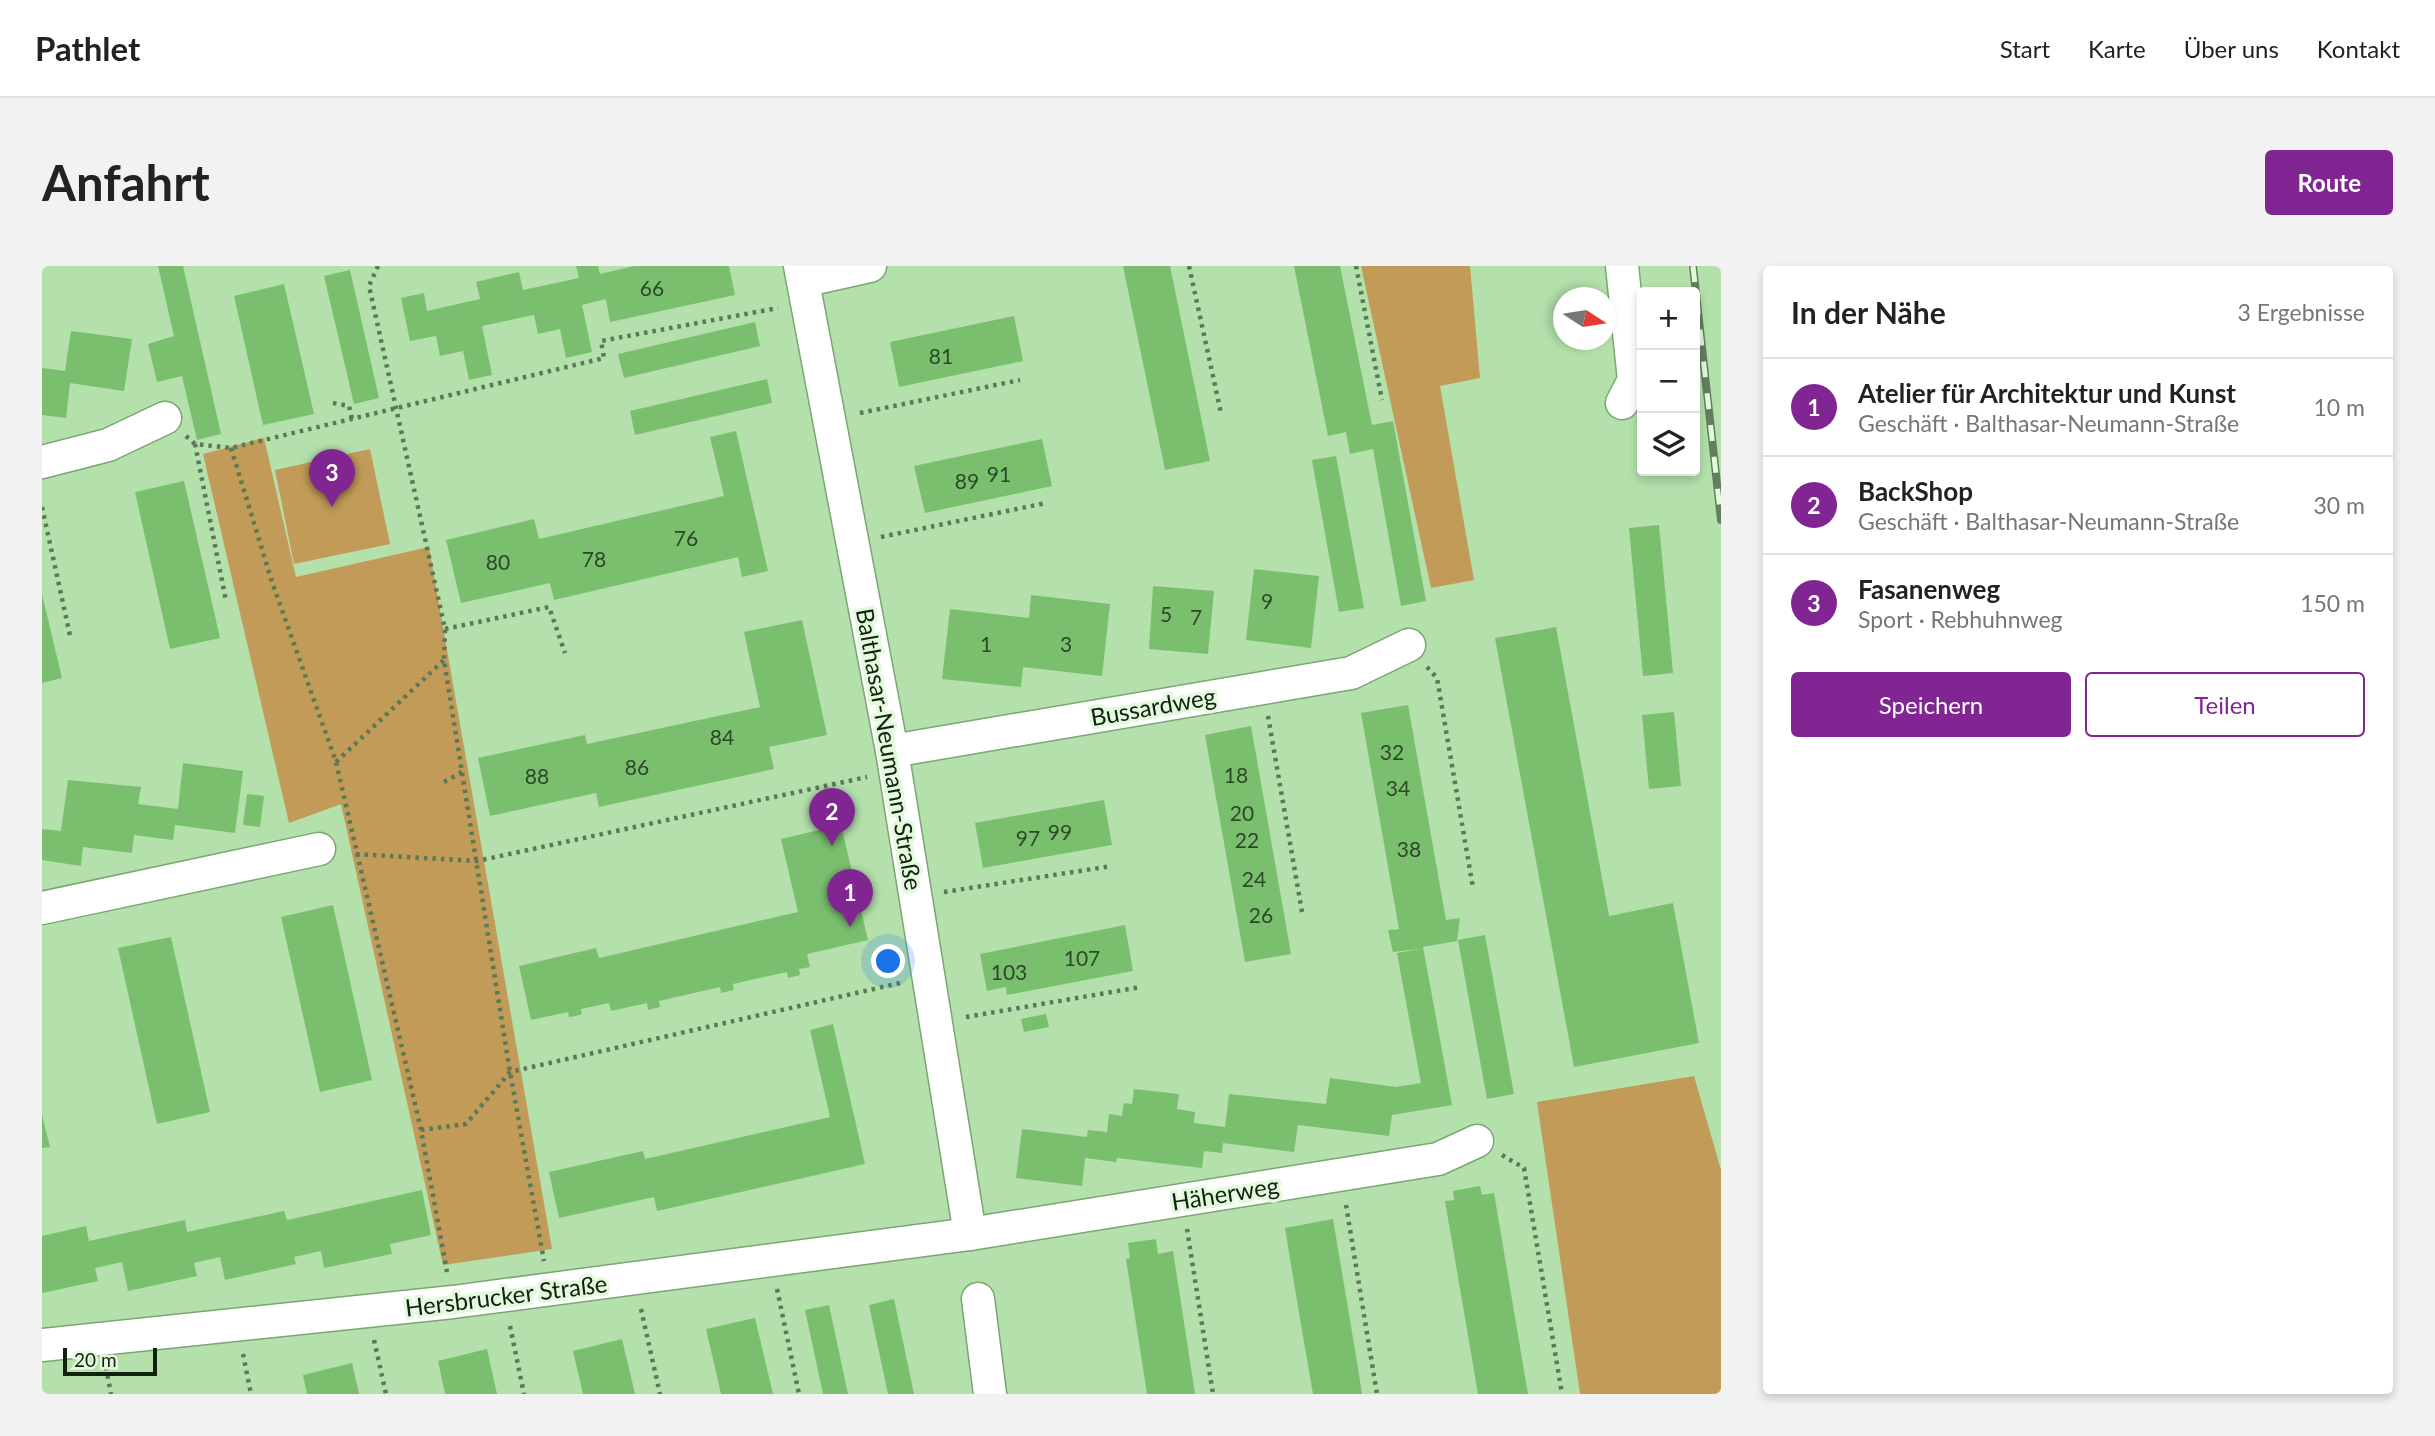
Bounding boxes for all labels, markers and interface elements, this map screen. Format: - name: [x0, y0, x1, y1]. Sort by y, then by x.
- text: Pathlet: [35, 28, 140, 68]
- text: Start: [2000, 34, 2050, 63]
- text: Karte: [2088, 34, 2146, 63]
- text: Über uns: [2184, 34, 2279, 63]
- text: Kontakt: [2317, 34, 2400, 63]
- button: Route: [2265, 150, 2393, 215]
- text: Anfahrt: [42, 153, 210, 211]
- house number: 66: [640, 275, 664, 300]
- north arrow: [1553, 287, 1616, 350]
- map controls: [1637, 287, 1700, 476]
- button: +: [1637, 287, 1700, 350]
- text: In der Nähe: [1791, 294, 1946, 330]
- text: 3 Ergebnisse: [2237, 298, 2365, 326]
- house number: 81: [929, 343, 953, 368]
- button: −: [1637, 350, 1700, 413]
- text: Atelier für Architektur und Kunst: [1858, 377, 2236, 409]
- text: 1: [1807, 393, 1821, 421]
- text: 10 m: [2314, 393, 2365, 421]
- text: Geschäft · Balthasar-Neumann-Straße: [1858, 409, 2239, 437]
- button: layers: [1637, 413, 1700, 476]
- pin: 3: [309, 449, 355, 507]
- house number: 91: [987, 461, 1011, 486]
- house number: 89: [955, 468, 979, 493]
- text: BackShop: [1858, 475, 1973, 507]
- text: 2: [1807, 491, 1821, 519]
- text: 30 m: [2314, 491, 2365, 519]
- text: Geschäft · Balthasar-Neumann-Straße: [1858, 507, 2239, 535]
- house number: 76: [674, 525, 698, 550]
- house number: 78: [582, 546, 606, 571]
- house number: 80: [486, 549, 510, 574]
- text: Fasanenweg: [1858, 573, 2000, 605]
- house number: 9: [1261, 588, 1273, 613]
- text: 3: [1807, 589, 1821, 617]
- text: 150 m: [2300, 589, 2365, 617]
- house number: 5: [1160, 601, 1172, 626]
- house number: 7: [1190, 604, 1202, 629]
- text: Sport · Rebhuhnweg: [1858, 605, 2063, 633]
- street label: Balthasar-Neumann-Straße: [851, 606, 929, 892]
- house number: 1: [980, 631, 992, 656]
- house number: 3: [1060, 631, 1072, 656]
- button: Speichern: [1791, 672, 2071, 737]
- button: Teilen: [2085, 672, 2365, 737]
- street label: Bussardweg: [1088, 681, 1218, 731]
- house number: 84: [710, 724, 734, 749]
- house number: 32: [1380, 739, 1404, 764]
- house number: 86: [625, 754, 649, 779]
- house number: 18: [1224, 762, 1248, 787]
- house number: 88: [525, 763, 549, 788]
- house number: 34: [1386, 775, 1410, 800]
- pin: 2: [809, 788, 855, 846]
- house number: 20: [1230, 800, 1254, 825]
- house number: 99: [1048, 819, 1072, 844]
- house number: 97: [1016, 825, 1040, 850]
- house number: 22: [1235, 827, 1259, 852]
- house number: 38: [1397, 836, 1421, 861]
- house number: 24: [1242, 866, 1266, 891]
- pin: 1: [827, 869, 873, 927]
- house number: 26: [1249, 902, 1273, 927]
- your location: [871, 944, 905, 978]
- house number: 107: [1064, 945, 1100, 970]
- house number: 103: [991, 959, 1027, 984]
- street label: Häherweg: [1169, 1170, 1281, 1216]
- street label: Hersbrucker Straße: [403, 1268, 609, 1322]
- scale bar: [63, 1345, 158, 1377]
- text: 20 m: [74, 1348, 117, 1371]

